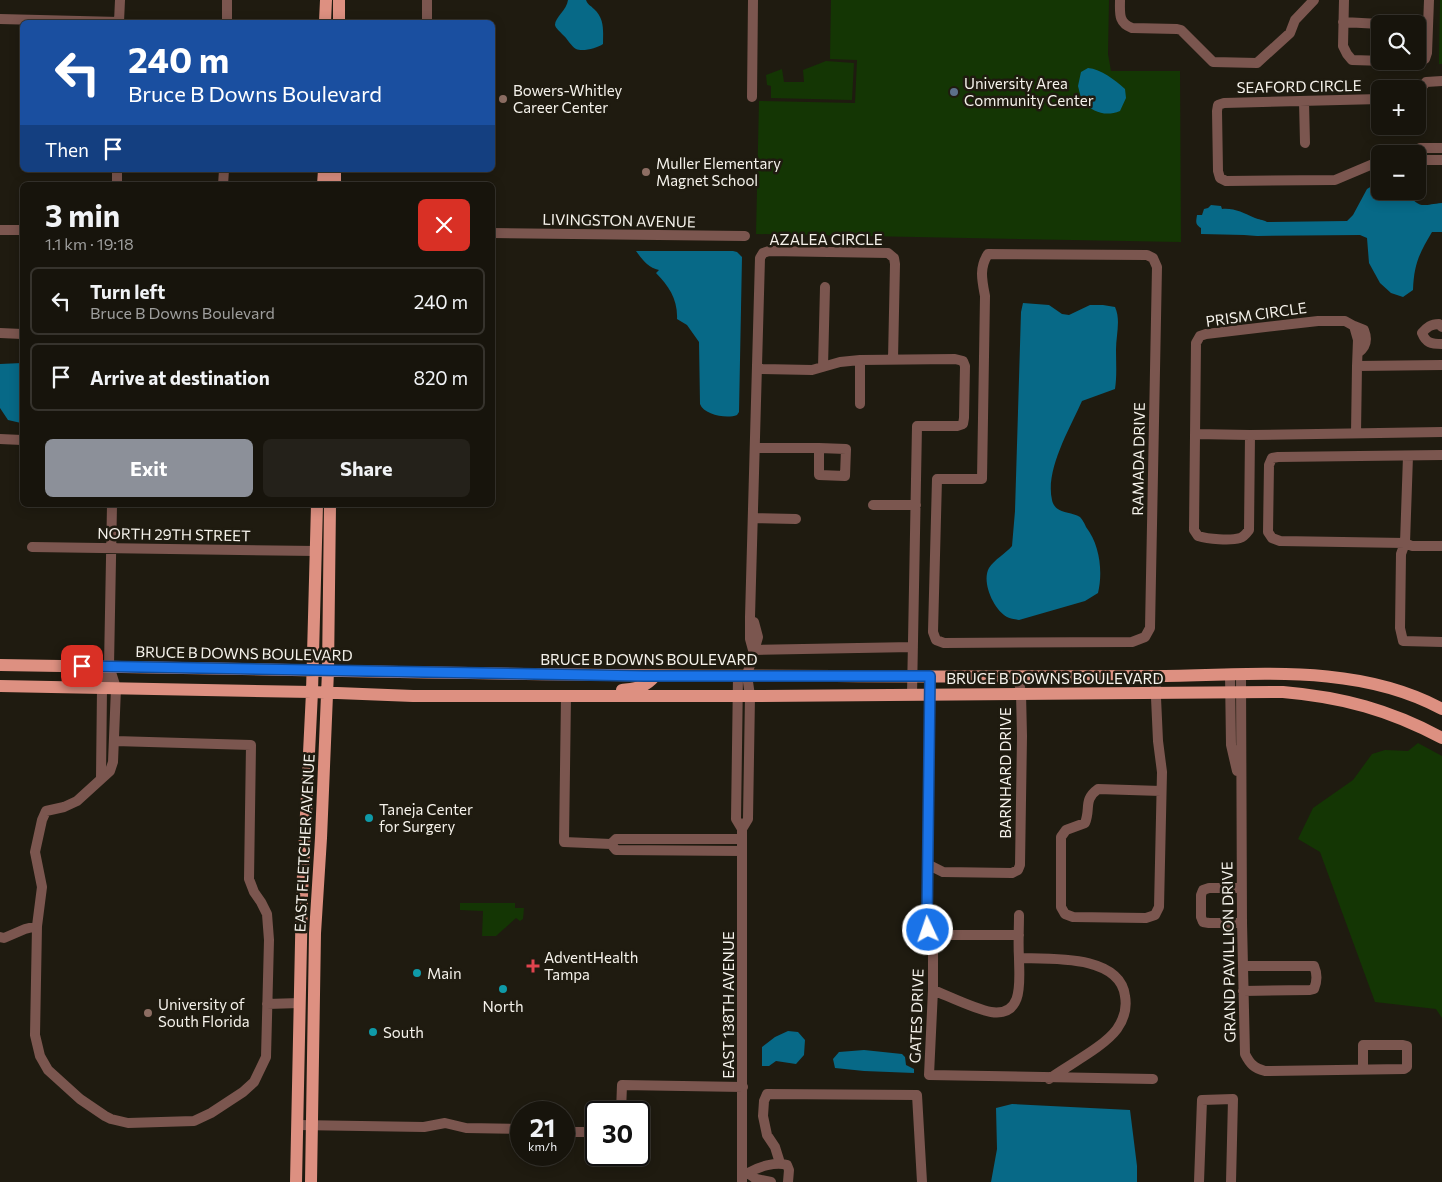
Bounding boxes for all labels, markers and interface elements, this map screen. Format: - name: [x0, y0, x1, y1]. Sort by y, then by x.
- map controls: [1371, 15, 1426, 200]
- button: search: [1371, 15, 1426, 70]
- text: 240 m: [128, 37, 229, 80]
- icon: left: [45, 40, 110, 105]
- place label: University Area Community Center: [964, 74, 1094, 109]
- street label: SEAFORD CIRCLE: [1236, 76, 1362, 96]
- text: Bruce B Downs Boulevard: [128, 80, 382, 107]
- button: +: [1371, 80, 1426, 135]
- place label: Bowers-Whitley Career Center: [513, 81, 623, 116]
- marker: University Area Community Center: [948, 86, 960, 98]
- marker: Bowers-Whitley Career Center: [497, 93, 509, 105]
- icon: arrive: [99, 135, 127, 163]
- text: Then: [45, 138, 89, 161]
- button: −: [1371, 145, 1426, 200]
- place label: Muller Elementary Magnet School: [656, 154, 781, 189]
- marker: Muller Elementary Magnet School: [640, 166, 652, 178]
- text: 3 min: [45, 196, 120, 233]
- button: close: [418, 199, 470, 251]
- street label: LIVINGSTON AVENUE: [542, 210, 696, 230]
- street label: AZALEA CIRCLE: [769, 230, 883, 248]
- text: 1.1 km · 19:18: [45, 234, 134, 253]
- text: Turn left: [90, 280, 165, 303]
- icon: left: [47, 287, 75, 315]
- text: 240 m: [414, 290, 468, 313]
- street label: PRISM CIRCLE: [1204, 298, 1308, 330]
- text: Bruce B Downs Boulevard: [90, 303, 275, 322]
- icon: arrive: [47, 363, 75, 391]
- text: Arrive at destination: [90, 366, 270, 389]
- text: 820 m: [413, 366, 468, 389]
- street label: RAMADA DRIVE: [1128, 402, 1148, 516]
- button: Exit: [45, 439, 253, 497]
- button: Share: [263, 439, 470, 497]
- street label: NORTH 29TH STREET: [97, 524, 251, 544]
- street label: BRUCE B DOWNS BOULEVARD: [135, 642, 353, 664]
- pin: [61, 645, 103, 687]
- street label: BRUCE B DOWNS BOULEVARD: [540, 650, 758, 668]
- icon: arrive: [68, 652, 96, 680]
- street label: BRUCE B DOWNS BOULEVARD: [946, 669, 1164, 687]
- street label: BARNHARD DRIVE: [996, 707, 1014, 839]
- street label: EAST FLETCHER AVENUE: [290, 753, 318, 933]
- place label: Taneja Center for Surgery: [379, 800, 473, 835]
- marker: Taneja Center for Surgery: [363, 812, 375, 824]
- street label: GRAND PAVILLION DRIVE: [1217, 861, 1239, 1043]
- position arrow: [901, 903, 953, 955]
- street label: EAST 138TH AVENUE: [719, 931, 737, 1079]
- place label: AdventHealth Tampa: [544, 948, 638, 983]
- marker: AdventHealth Tampa: [526, 959, 540, 973]
- place label: Main: [427, 964, 462, 982]
- marker: Main: [411, 967, 423, 979]
- street label: GATES DRIVE: [905, 968, 927, 1064]
- marker: North: [497, 983, 509, 995]
- place label: University of South Florida: [158, 995, 249, 1030]
- place label: North: [482, 997, 524, 1015]
- marker: University of South Florida: [142, 1007, 154, 1019]
- place label: South: [383, 1023, 424, 1041]
- marker: South: [367, 1026, 379, 1038]
- speed limit sign: 30: [585, 1101, 650, 1166]
- text: 21: [530, 1112, 555, 1142]
- text: km/h: [528, 1139, 557, 1153]

